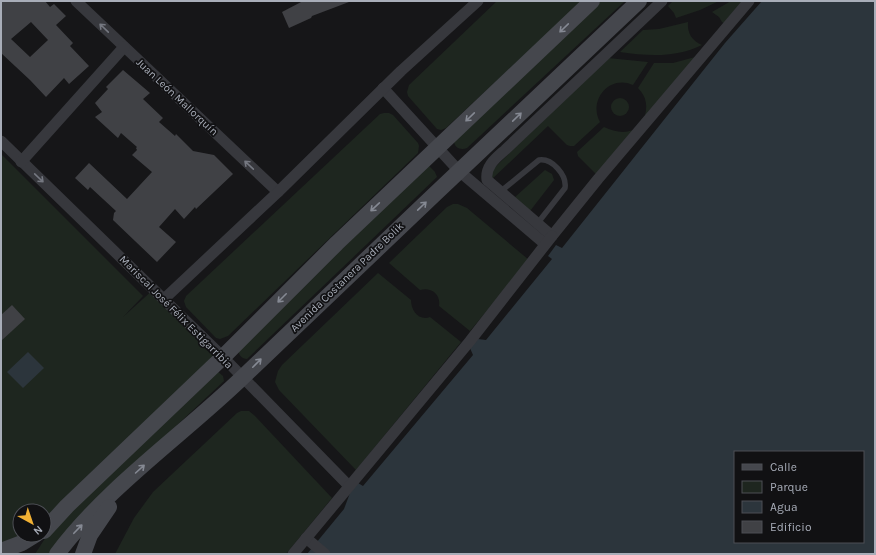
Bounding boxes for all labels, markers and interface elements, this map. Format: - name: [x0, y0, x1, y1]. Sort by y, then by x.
- one-way arrow: [99, 23, 109, 33]
- one-way arrow: [559, 23, 569, 33]
- street label: Juan León Mallorquín: [133, 56, 221, 138]
- one-way arrow: [512, 112, 522, 122]
- one-way arrow: [465, 113, 475, 122]
- one-way arrow: [244, 160, 254, 170]
- one-way arrow: [34, 174, 44, 183]
- one-way arrow: [417, 201, 427, 210]
- one-way arrow: [370, 202, 380, 212]
- street label: Avenida Costanera Padre Bolik: [288, 219, 406, 335]
- street label: Mariscal José Félix Estigarribia: [117, 253, 235, 371]
- one-way arrow: [277, 293, 287, 303]
- one-way arrow: [252, 358, 262, 368]
- legend: [734, 451, 864, 543]
- text: Calle: [770, 460, 797, 474]
- one-way arrow: [135, 464, 145, 473]
- text: Parque: [770, 480, 808, 494]
- text: Agua: [770, 500, 798, 514]
- north arrow: [12, 503, 52, 543]
- text: Edificio: [770, 520, 811, 534]
- text: N: [31, 523, 45, 538]
- one-way arrow: [73, 524, 83, 534]

